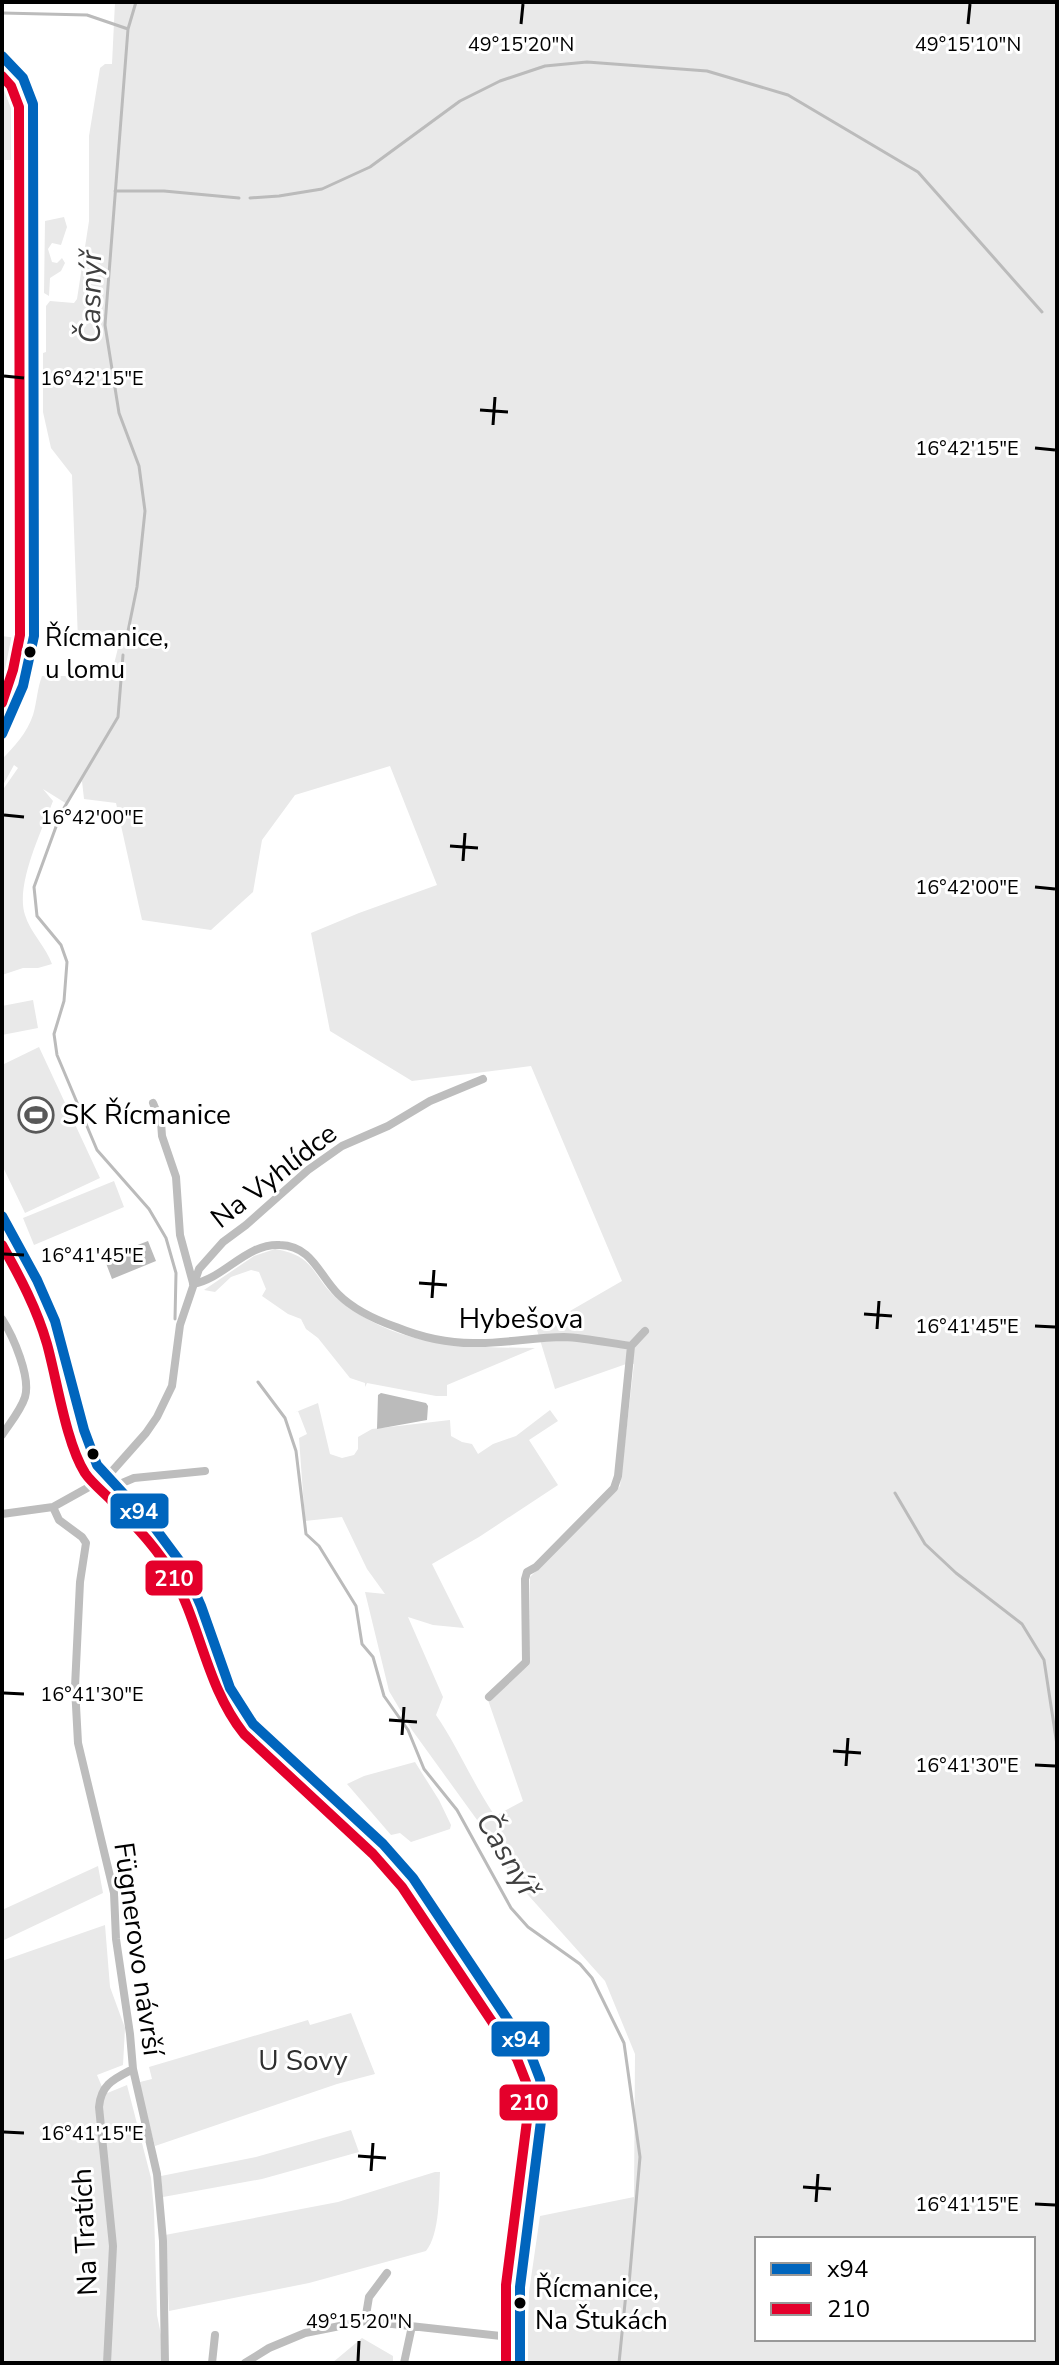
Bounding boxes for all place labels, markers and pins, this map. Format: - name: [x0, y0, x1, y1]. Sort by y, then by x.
- place label: Řícmanice, u lomu: [45, 620, 169, 687]
- marker: Řícmanice, u lomu: [22, 644, 38, 660]
- sports icon: SK Řícmanice: [17, 1096, 55, 1134]
- place label: SK Řícmanice: [62, 1096, 231, 1134]
- unlabelled marker: [85, 1446, 101, 1462]
- place label: Řícmanice, Na Štukách: [535, 2271, 668, 2338]
- marker: Řícmanice, Na Štukách: [512, 2295, 528, 2311]

